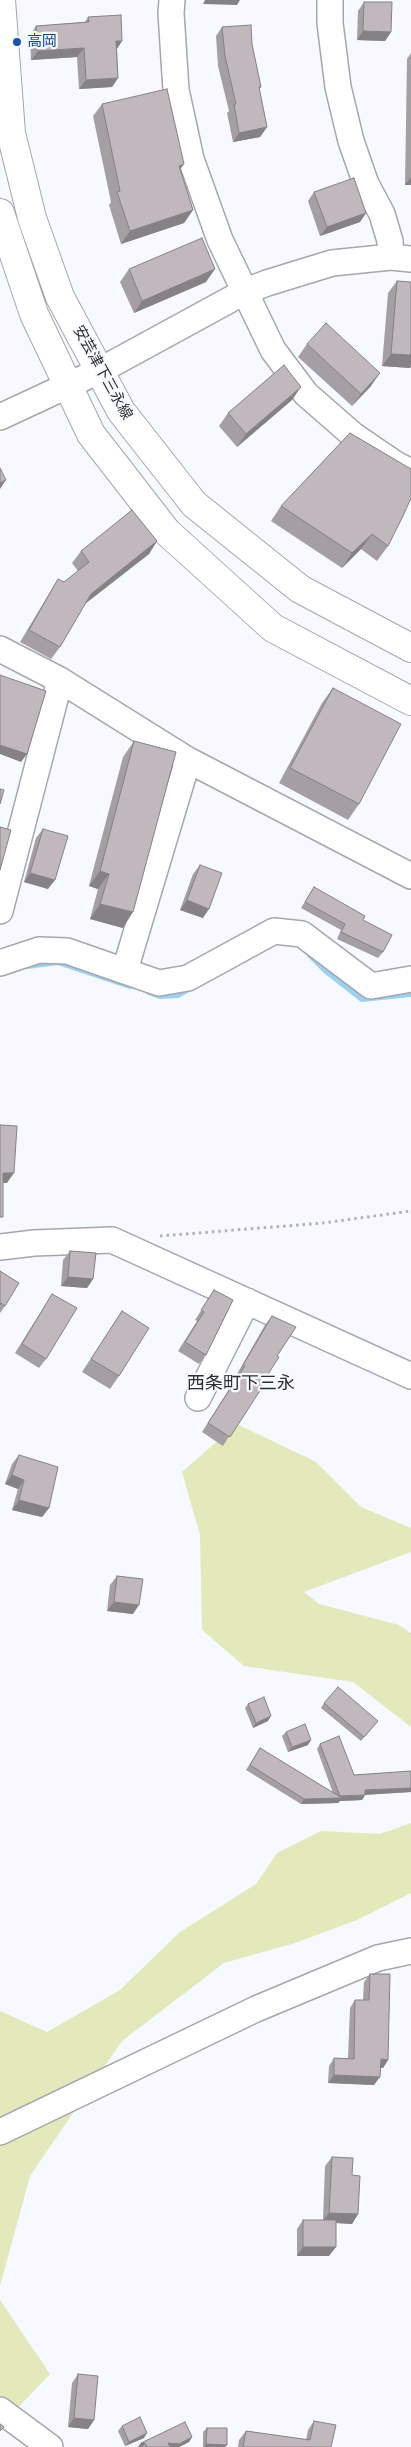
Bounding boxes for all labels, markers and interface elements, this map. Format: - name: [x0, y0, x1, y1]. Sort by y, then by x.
- place label: 高岡: [27, 33, 57, 51]
- marker: 高岡: [11, 36, 23, 48]
- street label: 安芸津下三永線: [69, 323, 135, 423]
- district label: 西条町下三永: [187, 1373, 295, 1395]

